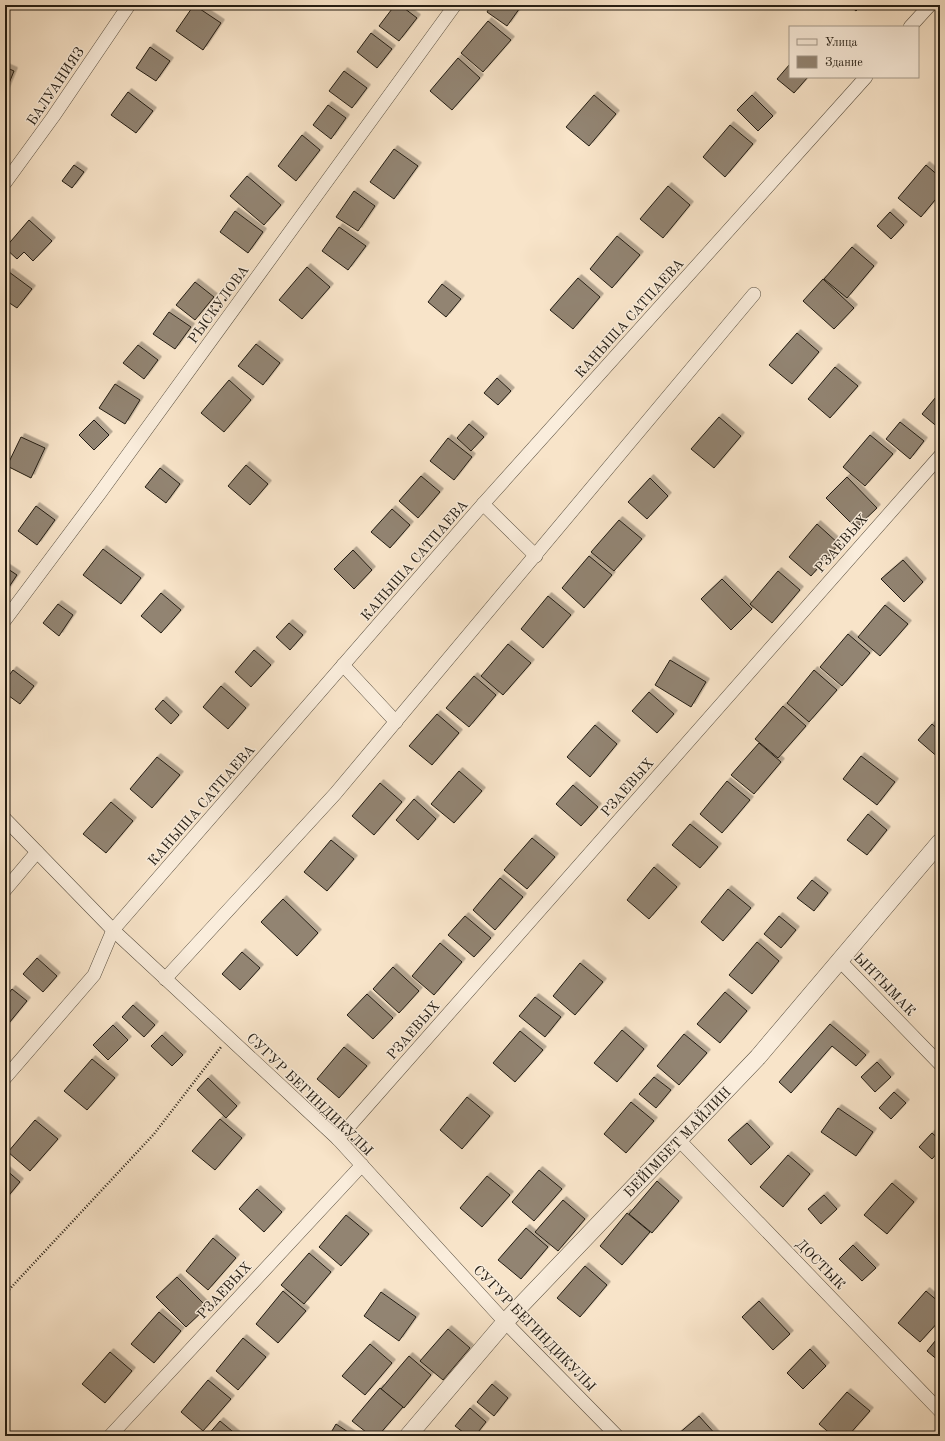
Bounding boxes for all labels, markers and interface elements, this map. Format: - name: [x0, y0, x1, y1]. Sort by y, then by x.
- legend: [789, 26, 919, 78]
- text: Улица: [825, 37, 858, 49]
- street label: БАЛУАНИЯЗ: [25, 45, 87, 128]
- text: Здание: [825, 57, 863, 69]
- street label: КАНЫША САТПАЕВА: [573, 256, 687, 381]
- street label: РЫСКУЛОВА: [186, 263, 252, 346]
- street label: КАНЫША САТПАЕВА: [359, 497, 471, 624]
- street label: РЗАЕВЫХ: [813, 511, 871, 575]
- street label: КАНЫША САТПАЕВА: [146, 742, 258, 869]
- street label: РЗАЕВЫХ: [599, 755, 657, 819]
- street label: ЫНТЫМАК: [851, 951, 918, 1019]
- street label: РЗАЕВЫХ: [385, 998, 443, 1062]
- street label: СУГУР БЕГИНДИКУЛЫ: [244, 1031, 375, 1159]
- street label: БЕЙІМБЕТ МАЙЛИН: [619, 1082, 734, 1200]
- street label: ДОСТЫК: [793, 1237, 847, 1292]
- street label: РЗАЕВЫХ: [195, 1259, 255, 1322]
- street label: СУГУР БЕГИНДИКУЛЫ: [470, 1263, 598, 1395]

